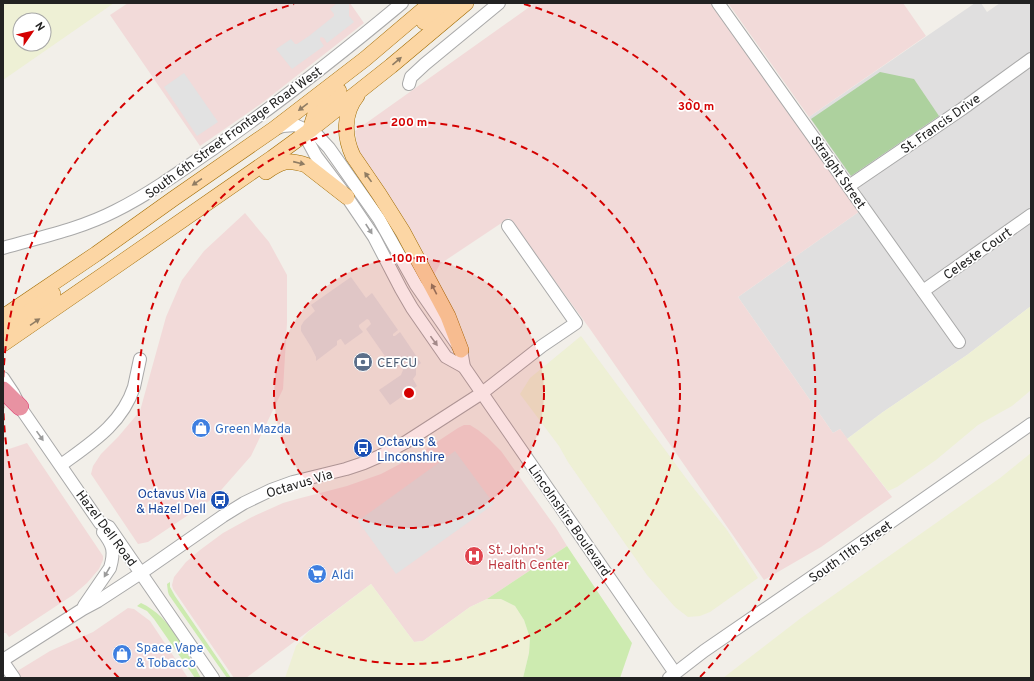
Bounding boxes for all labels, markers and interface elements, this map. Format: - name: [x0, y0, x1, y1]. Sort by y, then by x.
- north arrow: [12, 12, 52, 52]
- text: N: [31, 20, 47, 34]
- one-way arrow: [391, 57, 402, 66]
- street label: South 6th Street Frontage Road West: [143, 64, 326, 203]
- street label: St. Francis Drive: [898, 91, 984, 158]
- text: 300 m: [678, 99, 714, 115]
- one-way arrow: [297, 103, 308, 111]
- text: 200 m: [391, 115, 427, 131]
- street label: Straight Street: [806, 134, 868, 213]
- one-way arrow: [293, 161, 305, 167]
- one-way arrow: [363, 172, 372, 183]
- one-way arrow: [192, 178, 202, 186]
- one-way arrow: [365, 223, 372, 235]
- street label: Celeste Court: [941, 225, 1016, 284]
- text: 100 m: [392, 251, 426, 267]
- one-way arrow: [431, 283, 437, 295]
- one-way arrow: [29, 318, 41, 325]
- one-way arrow: [430, 336, 438, 346]
- bank icon: CEFCU: [352, 351, 374, 373]
- place label: CEFCU: [377, 356, 417, 372]
- centre of rings: [402, 386, 416, 400]
- shop icon: Green Mazda: [190, 417, 212, 439]
- place label: Green Mazda: [215, 422, 291, 438]
- one-way arrow: [36, 431, 44, 441]
- place label: Octavus & Linconshire: [377, 435, 445, 466]
- bus stop icon: Octavus & Linconshire: [352, 437, 374, 459]
- street label: Lincolnshire Boulevard: [524, 462, 613, 580]
- street label: Octavus Via: [264, 467, 335, 503]
- place label: Octavus Via & Hazel Dell: [136, 487, 206, 518]
- street label: Hazel Dell Road: [72, 488, 139, 570]
- bus stop icon: Octavus Via & Hazel Dell: [209, 489, 231, 511]
- street label: South 11th Street: [807, 518, 896, 587]
- place label: St. John's Health Center: [488, 543, 569, 574]
- hospital icon: St. John's Health Center: [463, 545, 485, 567]
- supermarket icon: Aldi: [306, 563, 328, 585]
- one-way arrow: [104, 566, 111, 578]
- place label: Aldi: [331, 568, 354, 584]
- place label: Space Vape & Tobacco: [136, 641, 204, 672]
- shop icon: Space Vape & Tobacco: [111, 643, 133, 665]

